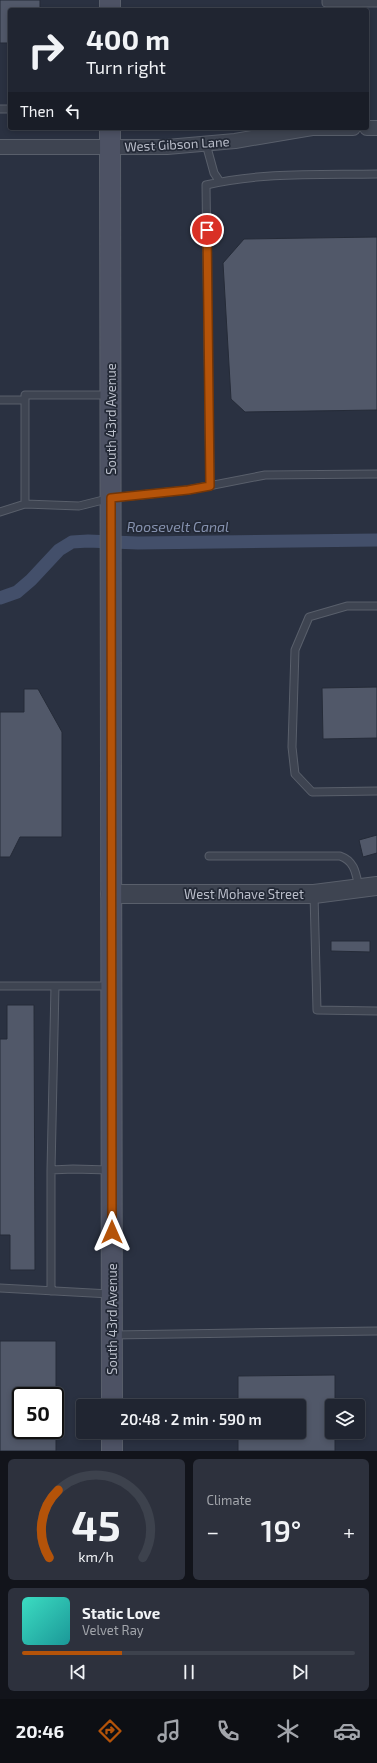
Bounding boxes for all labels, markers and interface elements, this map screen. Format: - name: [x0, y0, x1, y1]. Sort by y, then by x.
- text: 400 m: [86, 22, 170, 56]
- icon: right: [20, 24, 72, 76]
- text: Turn right: [86, 56, 166, 78]
- icon: left: [62, 100, 84, 122]
- text: Then: [20, 102, 54, 120]
- street label: West Gibson Lane: [124, 133, 230, 155]
- pin: [190, 213, 224, 247]
- icon: arrive: [196, 219, 218, 241]
- street label: South 43rd Avenue: [103, 363, 119, 475]
- water label: Roosevelt Canal: [127, 518, 229, 535]
- street label: West Mohave Street: [184, 886, 304, 902]
- position arrow: [91, 1211, 133, 1253]
- street label: South 43rd Avenue: [104, 1263, 120, 1375]
- speed limit sign: 50: [12, 1387, 64, 1439]
- map controls: [325, 1399, 365, 1439]
- button: layers: [325, 1399, 365, 1439]
- text: 20:48 · 2 min · 590 m: [120, 1410, 262, 1428]
- text: Climate: [207, 1492, 251, 1508]
- text: 45: [72, 1498, 121, 1548]
- text: 19°: [261, 1512, 301, 1548]
- text: −: [207, 1518, 219, 1544]
- text: +: [343, 1518, 355, 1544]
- text: km/h: [79, 1547, 114, 1564]
- text: Static Love: [82, 1604, 160, 1622]
- text: Velvet Ray: [82, 1622, 144, 1638]
- icon: previous: [67, 1661, 89, 1683]
- icon: pause: [178, 1661, 200, 1683]
- icon: next: [289, 1661, 311, 1683]
- icon: directions: [96, 1717, 124, 1745]
- icon: music: [155, 1717, 183, 1745]
- icon: phone: [214, 1717, 242, 1745]
- icon: climate: [274, 1717, 302, 1745]
- icon: car: [333, 1717, 361, 1745]
- text: 20:46: [16, 1720, 64, 1742]

